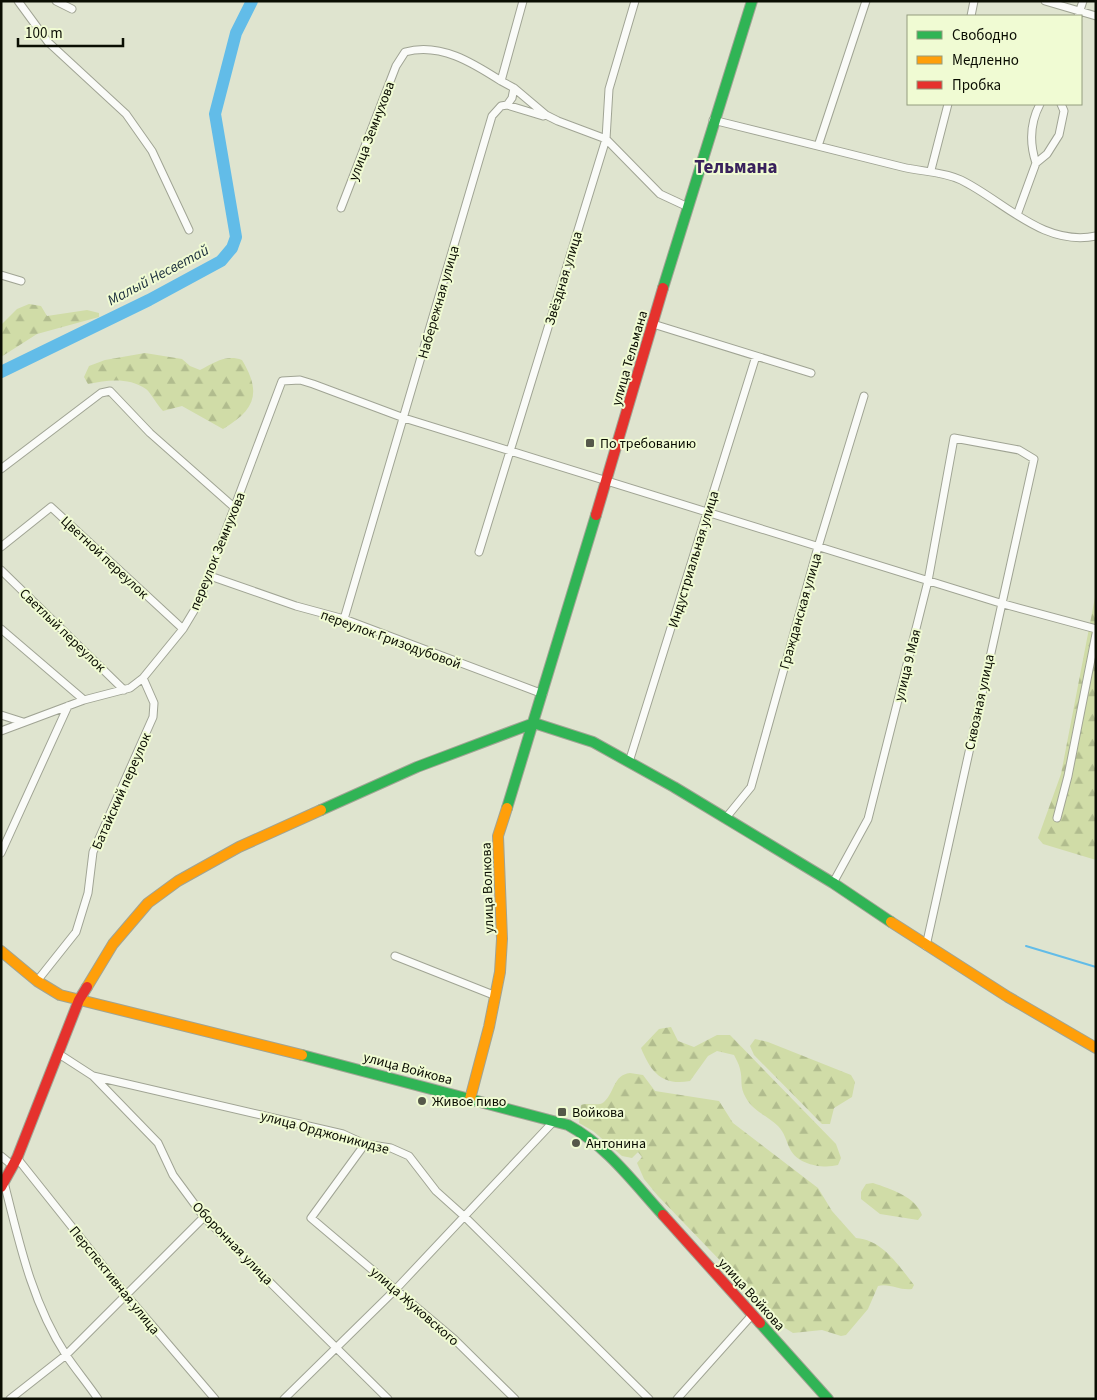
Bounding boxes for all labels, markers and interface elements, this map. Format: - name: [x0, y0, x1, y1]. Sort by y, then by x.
- scale bar: [18, 15, 122, 47]
- legend: [907, 15, 1082, 105]
- text: 100 m: [25, 23, 63, 44]
- text: Свободно: [952, 25, 1017, 46]
- text: Медленно: [952, 50, 1019, 71]
- text: Пробка: [952, 75, 1001, 96]
- street label: улица Земнухова: [344, 79, 400, 184]
- district label: Тельмана: [694, 154, 778, 181]
- street label: Звёздная улица: [540, 229, 588, 328]
- water label: Малый Несветай: [104, 240, 213, 311]
- street label: Набережная улица: [413, 243, 465, 361]
- street label: улица Тельмана: [607, 308, 653, 408]
- place label: По требованию: [600, 434, 696, 454]
- marker: По требованию: [584, 437, 596, 449]
- street label: Индустриальная улица: [664, 488, 724, 630]
- street label: переулок Земнухова: [185, 489, 251, 614]
- street label: Цветной переулок: [56, 512, 153, 604]
- street label: Гражданская улица: [775, 551, 827, 672]
- street label: Светлый переулок: [15, 584, 110, 677]
- street label: переулок Гризодубовой: [318, 605, 464, 675]
- street label: улица 9 Мая: [889, 627, 927, 703]
- street label: Сквозная улица: [960, 652, 1000, 752]
- street label: Батайский переулок: [87, 730, 157, 853]
- street label: улица Волкова: [476, 842, 500, 934]
- street label: улица Войкова: [361, 1047, 455, 1090]
- place label: Живое пиво: [432, 1092, 506, 1112]
- marker: Живое пиво: [416, 1095, 428, 1107]
- place label: Войкова: [572, 1103, 624, 1123]
- street label: улица Орджоникидзе: [258, 1106, 391, 1160]
- marker: Войкова: [556, 1106, 568, 1118]
- place label: Антонина: [586, 1134, 646, 1154]
- marker: Антонина: [570, 1137, 582, 1149]
- street label: Оборонная улица: [187, 1197, 277, 1290]
- street label: Перспективная улица: [64, 1222, 164, 1339]
- street label: улица Войкова: [713, 1254, 789, 1335]
- street label: улица Жуковского: [365, 1262, 463, 1351]

